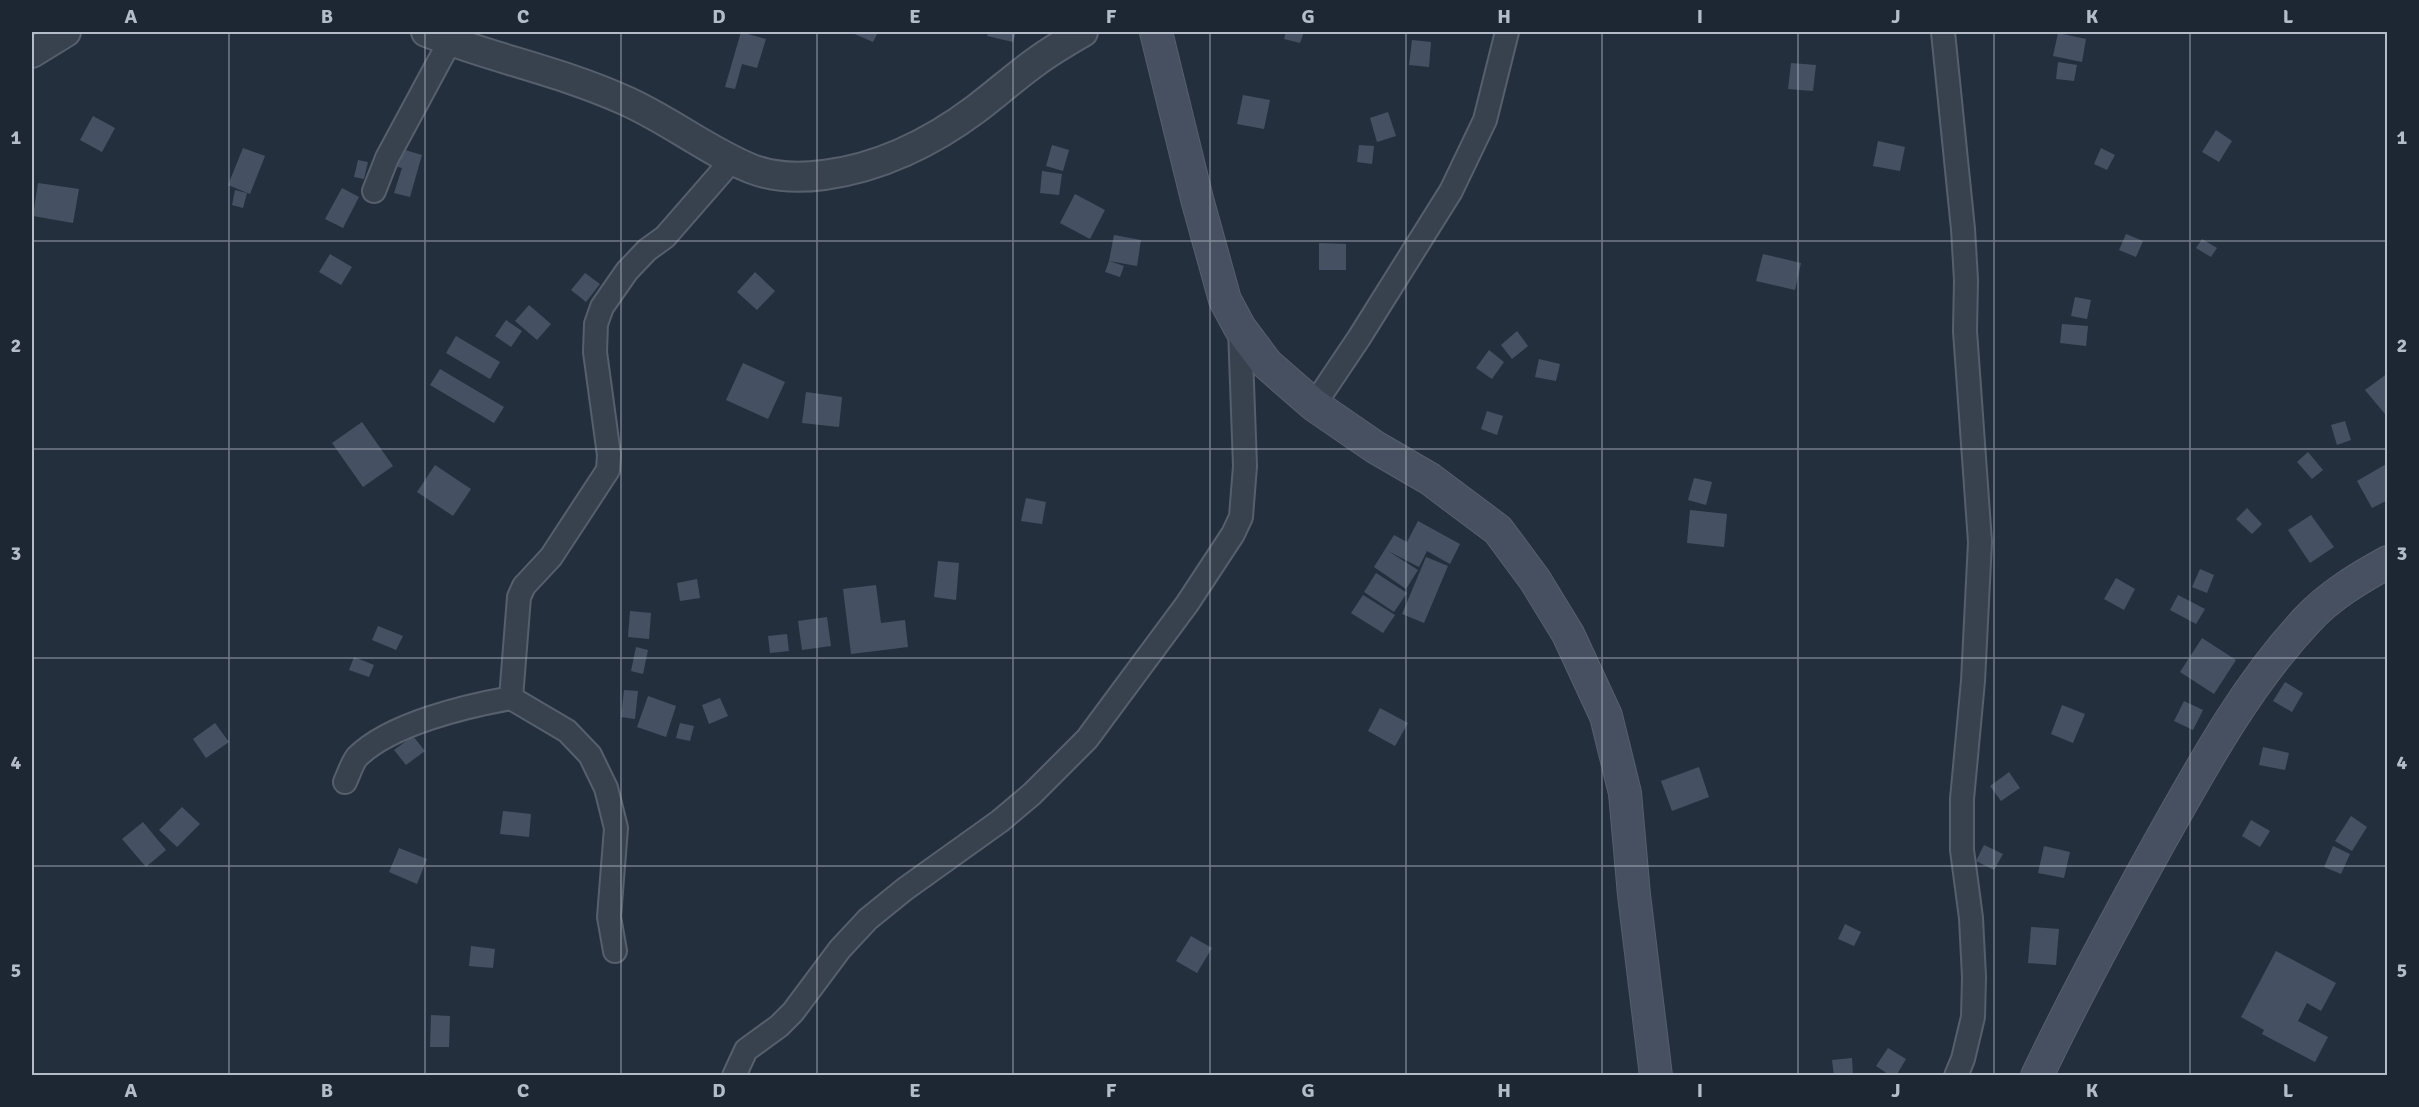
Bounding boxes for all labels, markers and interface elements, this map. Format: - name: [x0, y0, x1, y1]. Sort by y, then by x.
- text: A: [125, 4, 138, 29]
- text: B: [321, 4, 333, 29]
- text: C: [517, 4, 529, 29]
- text: D: [712, 4, 726, 29]
- text: E: [909, 4, 921, 29]
- text: F: [1106, 4, 1117, 29]
- text: G: [1301, 4, 1315, 29]
- text: H: [1497, 4, 1511, 29]
- text: I: [1697, 4, 1703, 29]
- text: J: [1891, 4, 1901, 29]
- text: K: [2086, 4, 2099, 29]
- text: L: [2283, 4, 2294, 29]
- text: 1: [11, 125, 22, 150]
- text: 1: [2397, 125, 2408, 150]
- text: 2: [11, 333, 21, 358]
- text: 2: [2397, 333, 2407, 358]
- text: 3: [11, 541, 21, 566]
- text: 3: [2397, 541, 2407, 566]
- text: 4: [11, 750, 22, 775]
- text: 4: [2397, 750, 2408, 775]
- text: 5: [11, 958, 21, 983]
- text: 5: [2397, 958, 2407, 983]
- text: A: [125, 1078, 138, 1103]
- text: B: [321, 1078, 333, 1103]
- text: C: [517, 1078, 529, 1103]
- text: D: [712, 1078, 726, 1103]
- text: E: [909, 1078, 921, 1103]
- text: F: [1106, 1078, 1117, 1103]
- text: G: [1301, 1078, 1315, 1103]
- text: H: [1497, 1078, 1511, 1103]
- text: I: [1697, 1078, 1703, 1103]
- text: J: [1891, 1078, 1901, 1103]
- text: K: [2086, 1078, 2099, 1103]
- text: L: [2283, 1078, 2294, 1103]

